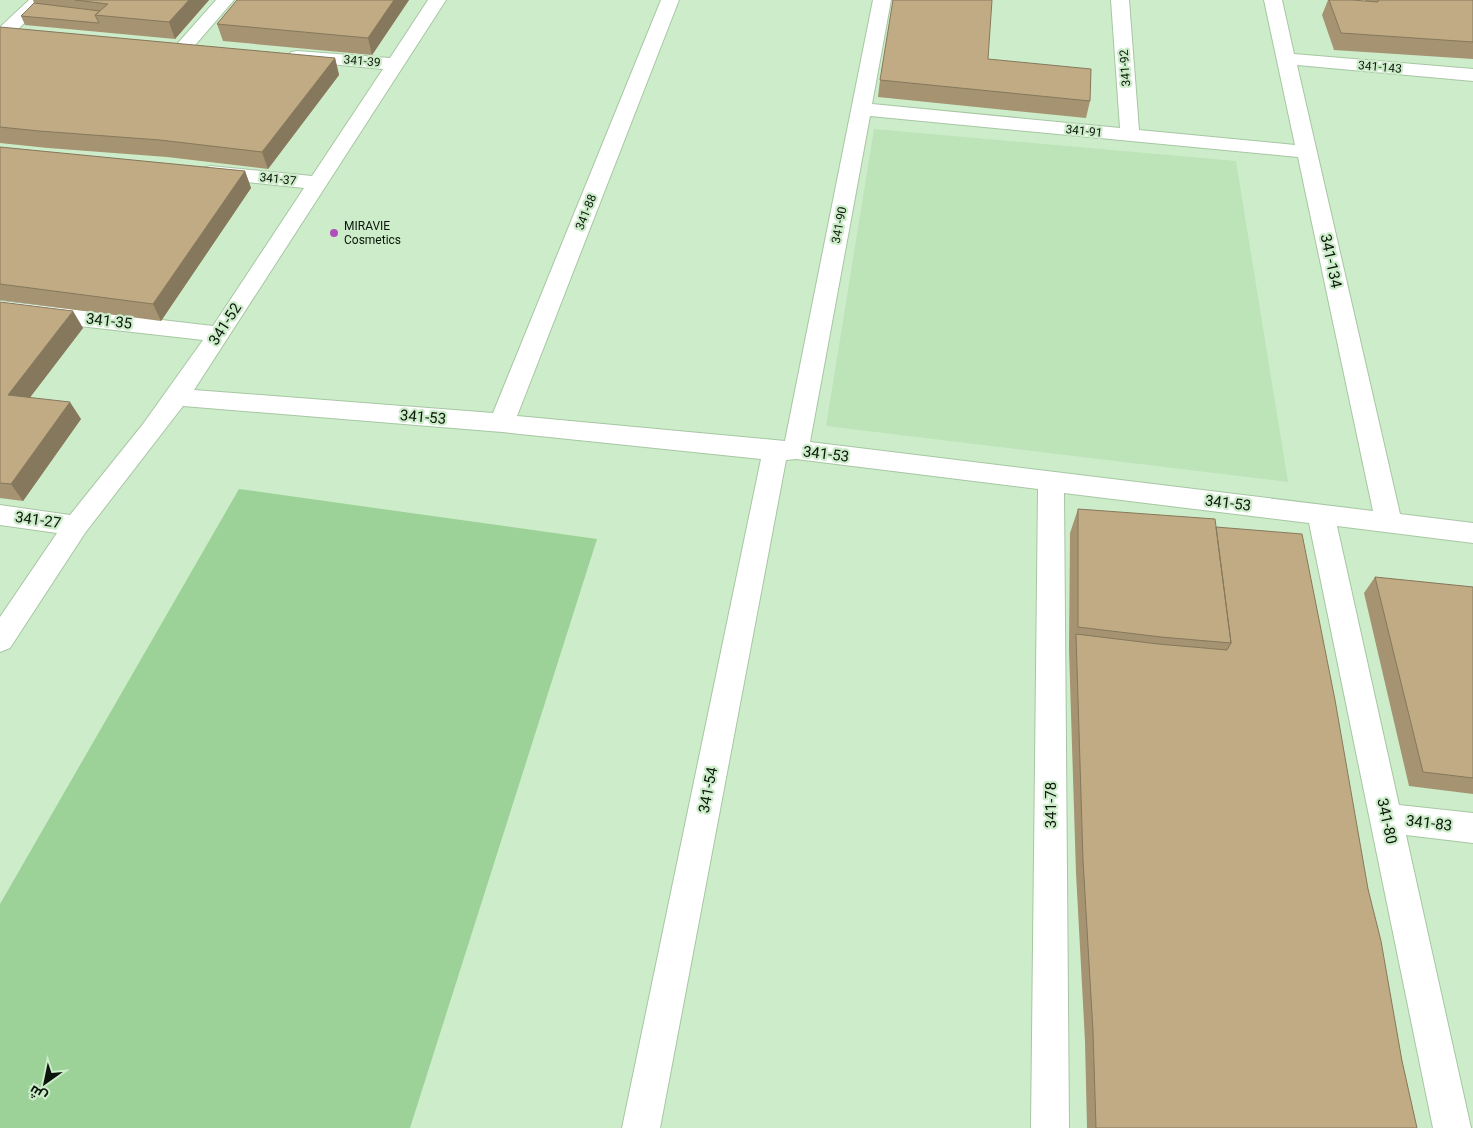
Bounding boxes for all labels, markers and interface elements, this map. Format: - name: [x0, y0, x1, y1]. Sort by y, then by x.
- street label: 341-92: [1117, 49, 1133, 87]
- street label: 341-39: [343, 52, 381, 70]
- street label: 341-143: [1358, 58, 1402, 76]
- street label: 341-91: [1065, 122, 1103, 140]
- street label: 341-37: [259, 170, 297, 188]
- street label: 341-88: [573, 192, 600, 232]
- street label: 341-90: [829, 205, 849, 245]
- place label: MIRAVIE Cosmetics: [344, 219, 401, 247]
- marker: MIRAVIE Cosmetics: [328, 227, 340, 239]
- street label: 341-134: [1317, 232, 1346, 290]
- street label: 341-52: [205, 300, 245, 348]
- street label: 341-35: [85, 309, 133, 333]
- street label: 341-53: [399, 406, 447, 428]
- street label: 341-53: [802, 442, 850, 466]
- street label: 341-53: [1204, 491, 1252, 515]
- street label: 341-27: [14, 508, 62, 532]
- street label: 341-54: [695, 765, 721, 814]
- street label: 341-78: [1042, 782, 1060, 828]
- street label: 341-80: [1373, 796, 1401, 846]
- street label: 341-83: [1405, 811, 1453, 835]
- north arrow: [20, 1058, 70, 1108]
- text: ش: [26, 1081, 50, 1106]

